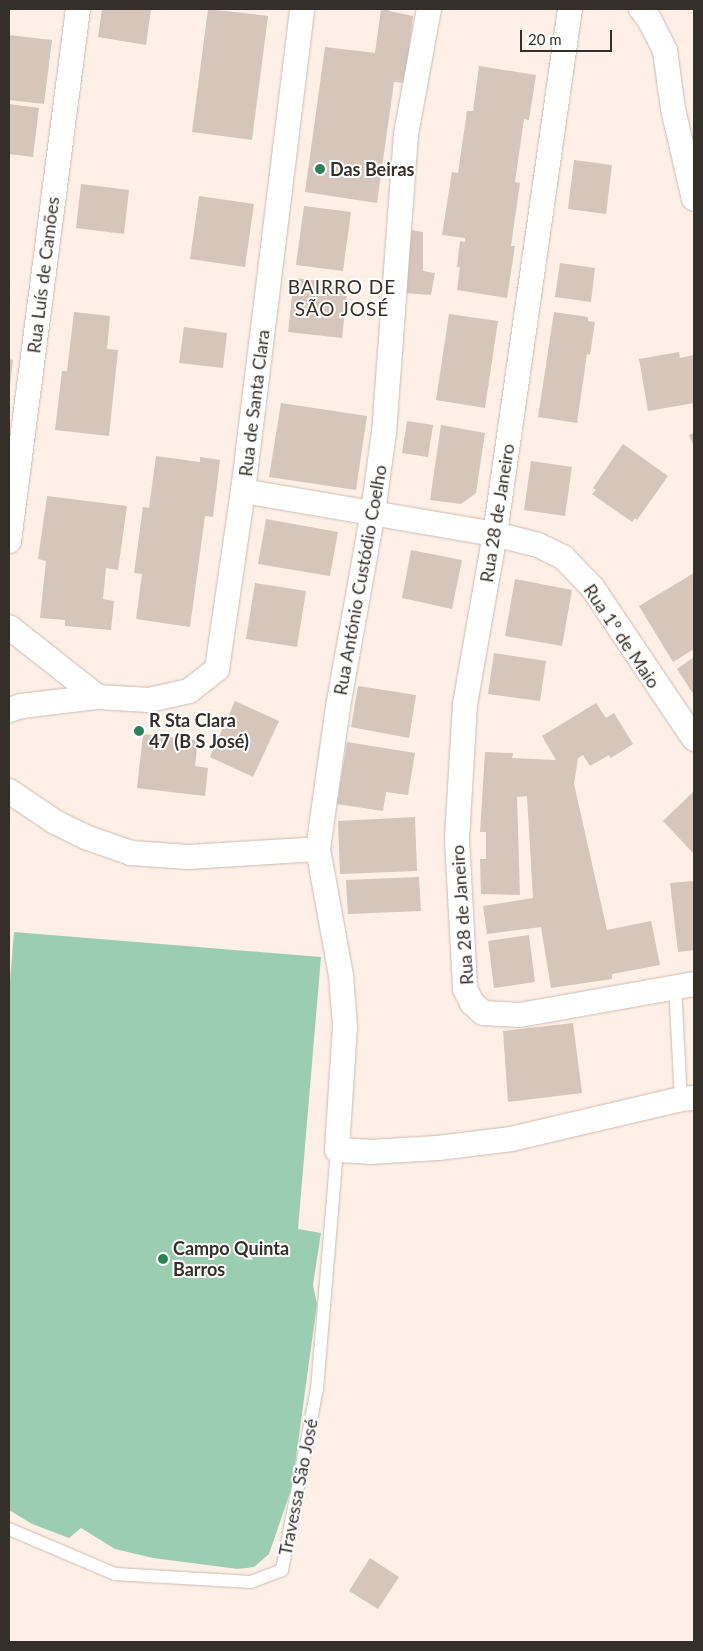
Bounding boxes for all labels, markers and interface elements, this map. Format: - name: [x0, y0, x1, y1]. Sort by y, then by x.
- scale bar: [523, 20, 616, 52]
- text: 20 m: [528, 30, 562, 48]
- place label: Das Beiras: [330, 158, 414, 180]
- marker: Das Beiras: [314, 163, 326, 175]
- street label: Rua Luís de Camões: [23, 196, 63, 354]
- district label: BAIRRO DE SÃO JOSÉ: [287, 276, 397, 320]
- street label: Rua de Santa Clara: [234, 328, 274, 478]
- street label: Rua 28 de Janeiro: [475, 442, 519, 584]
- street label: Rua António Custódio Coelho: [329, 463, 391, 697]
- street label: Rua 1º de Maio: [579, 580, 665, 692]
- place label: R Sta Clara 47 (B S José): [149, 710, 250, 752]
- marker: R Sta Clara 47 (B S José): [133, 725, 145, 737]
- street label: Rua 28 de Janeiro: [446, 844, 478, 986]
- place label: Campo Quinta Barros: [173, 1238, 289, 1280]
- marker: Campo Quinta Barros: [157, 1253, 169, 1265]
- street label: Travessa São José: [274, 1416, 322, 1558]

